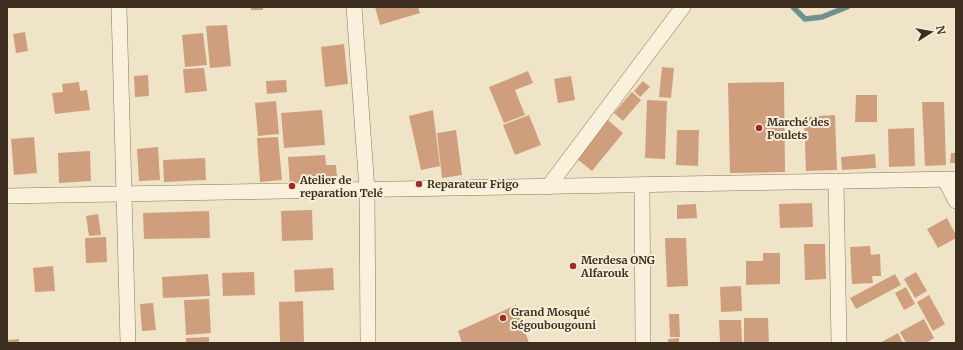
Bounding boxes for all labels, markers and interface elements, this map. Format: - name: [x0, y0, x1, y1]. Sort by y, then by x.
- north arrow: [911, 12, 951, 52]
- text: N: [933, 24, 949, 36]
- place label: Marché des Poulets: [767, 115, 829, 142]
- marker: Marché des Poulets: [754, 123, 764, 133]
- place label: Atelier de reparation Telé: [299, 173, 383, 200]
- place label: Reparateur Frigo: [427, 177, 519, 191]
- marker: Reparateur Frigo: [414, 179, 424, 189]
- marker: Atelier de reparation Telé: [287, 181, 297, 191]
- place label: Merdesa ONG Alfarouk: [580, 253, 655, 280]
- marker: Merdesa ONG Alfarouk: [568, 261, 578, 271]
- place label: Grand Mosqué Ségoubougouni: [511, 305, 596, 332]
- marker: Grand Mosqué Ségoubougouni: [498, 313, 508, 323]

